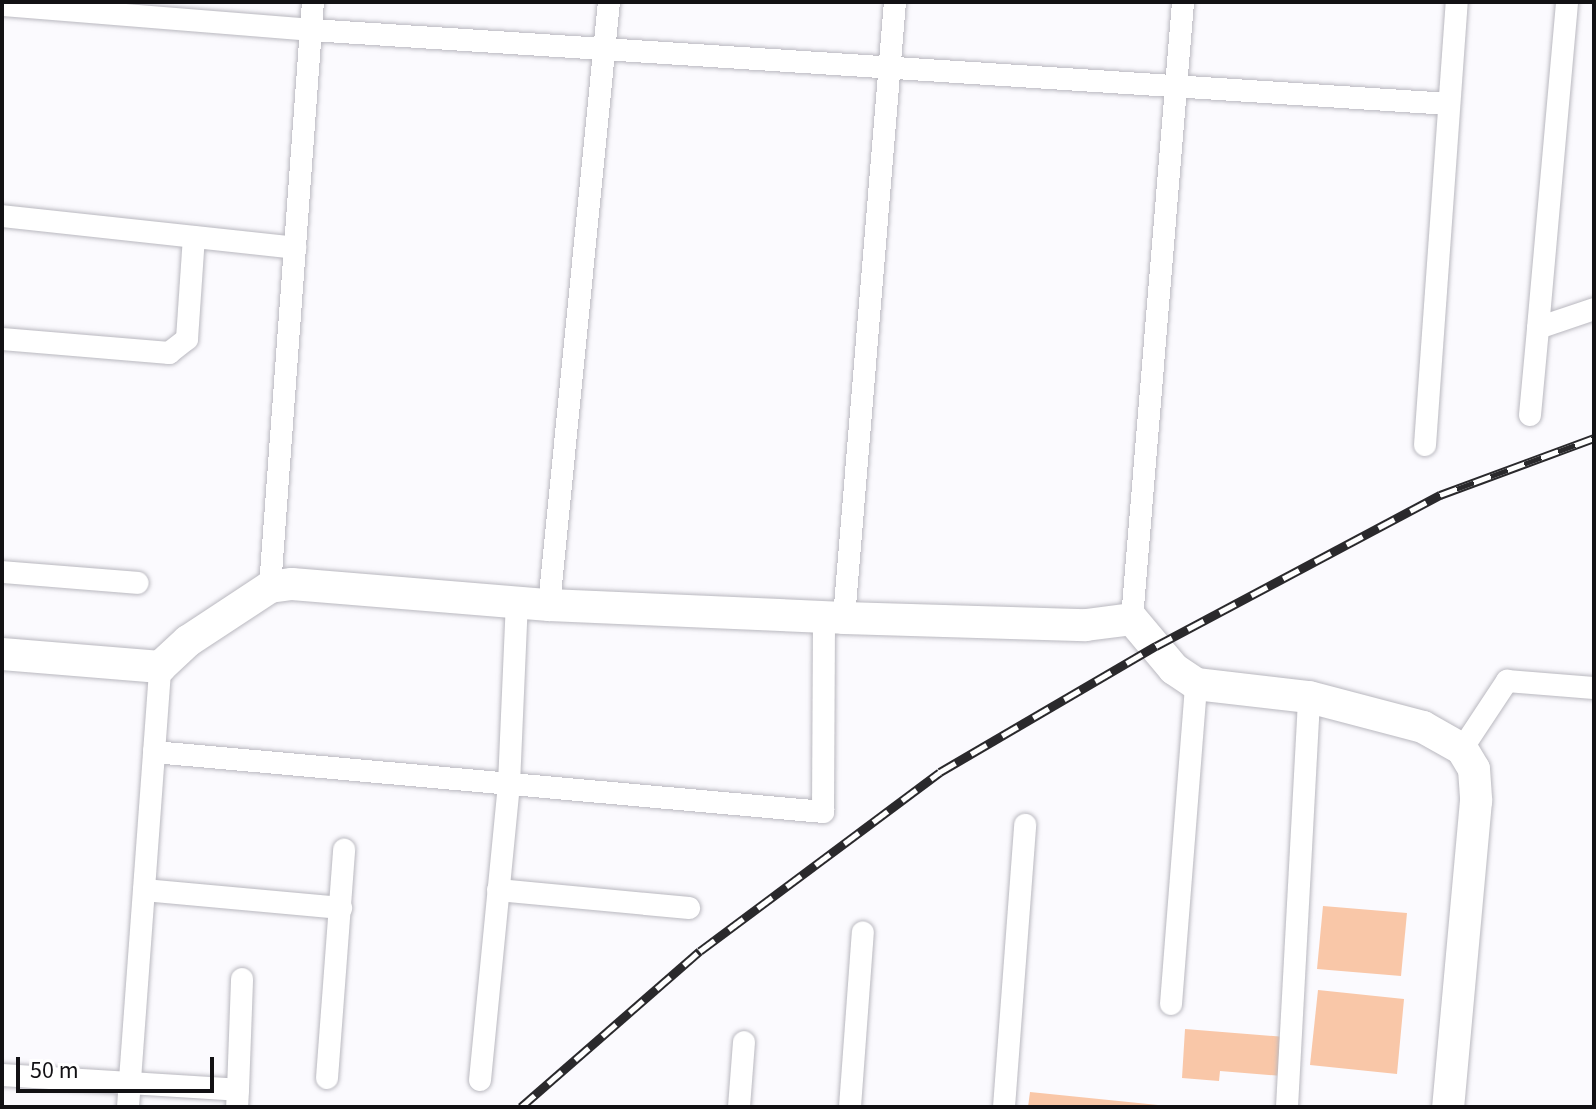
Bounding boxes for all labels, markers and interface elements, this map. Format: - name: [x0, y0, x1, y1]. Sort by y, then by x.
- scale bar: [20, 1041, 218, 1091]
- text: 50 m: [30, 1053, 79, 1088]

